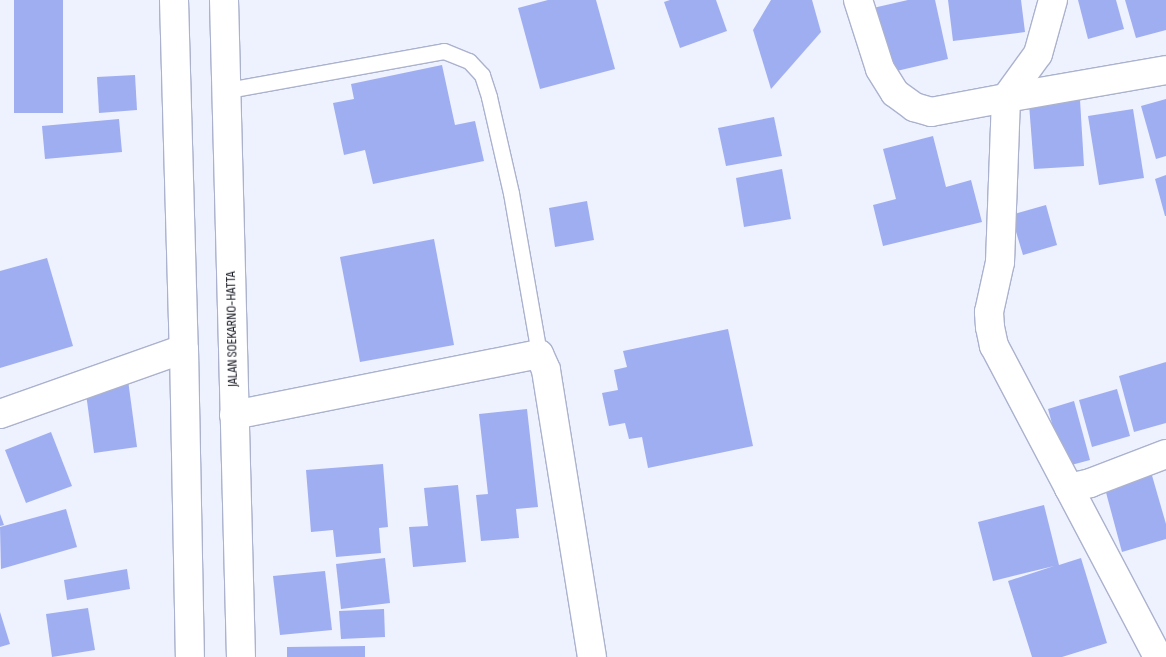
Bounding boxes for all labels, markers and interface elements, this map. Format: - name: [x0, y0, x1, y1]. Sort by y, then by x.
- street label: JALAN SOEKARNO-HATTA: [223, 271, 241, 387]

